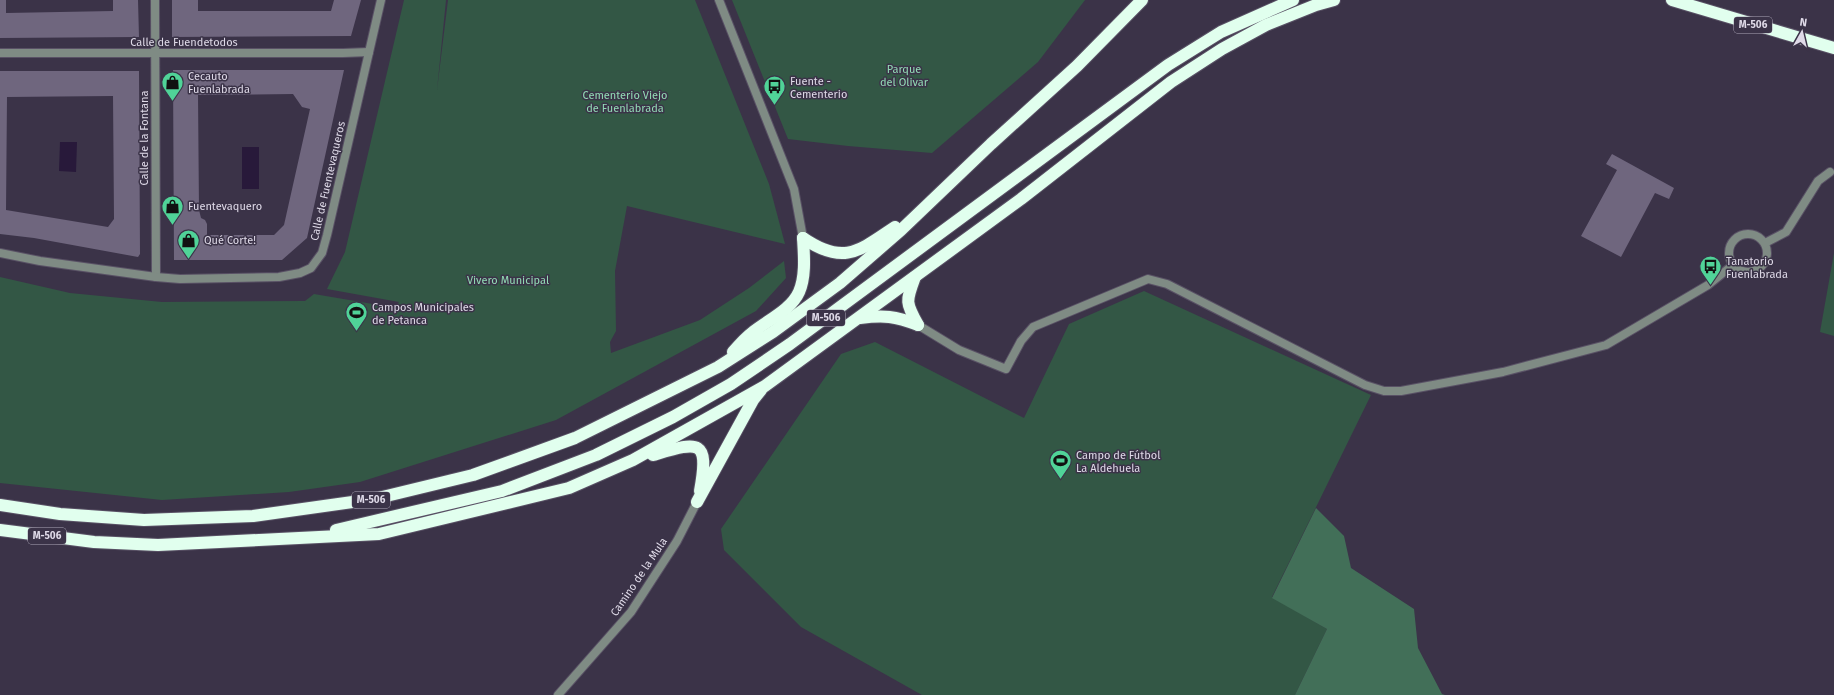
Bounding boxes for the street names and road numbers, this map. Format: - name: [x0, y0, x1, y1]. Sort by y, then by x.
- road number: M-506: [1734, 17, 1772, 33]
- street label: Calle de Fuendetodos: [130, 36, 238, 49]
- street label: Calle de la Fontana: [138, 91, 151, 185]
- street label: Calle de Fuentevaqueros: [308, 120, 348, 242]
- road number: M-506: [807, 310, 845, 326]
- road number: M-506: [352, 492, 390, 508]
- road number: M-506: [28, 528, 66, 544]
- street label: Camino de la Mula: [608, 535, 670, 619]

